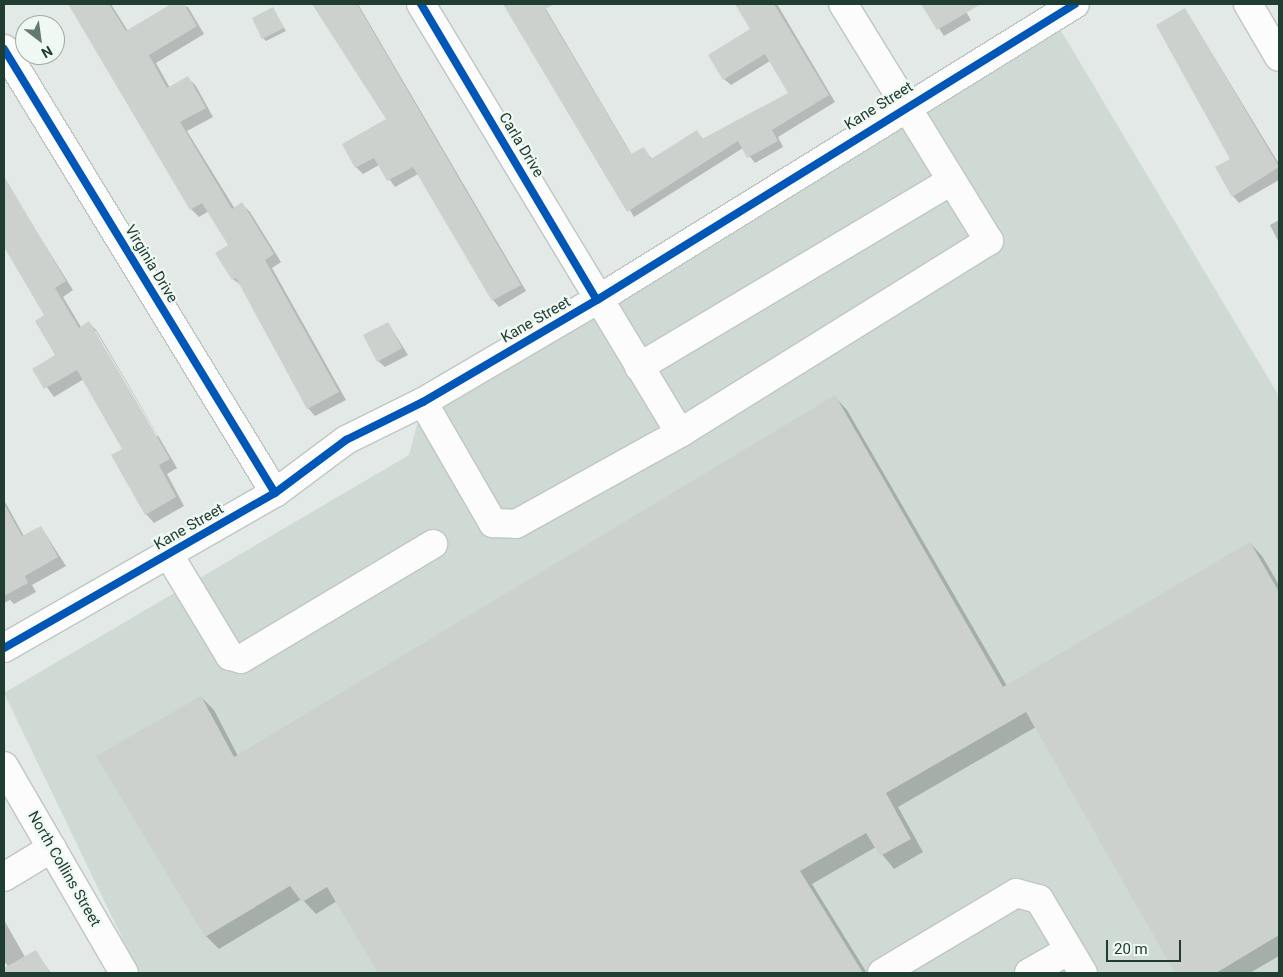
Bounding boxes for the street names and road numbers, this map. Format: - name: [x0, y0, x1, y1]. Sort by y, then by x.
- street label: Kane Street: [842, 78, 916, 134]
- street label: Carla Drive: [495, 109, 547, 181]
- street label: Virginia Drive: [121, 222, 181, 306]
- street label: Kane Street: [498, 293, 574, 347]
- street label: Kane Street: [151, 500, 227, 554]
- street label: North Collins Street: [24, 808, 104, 930]

